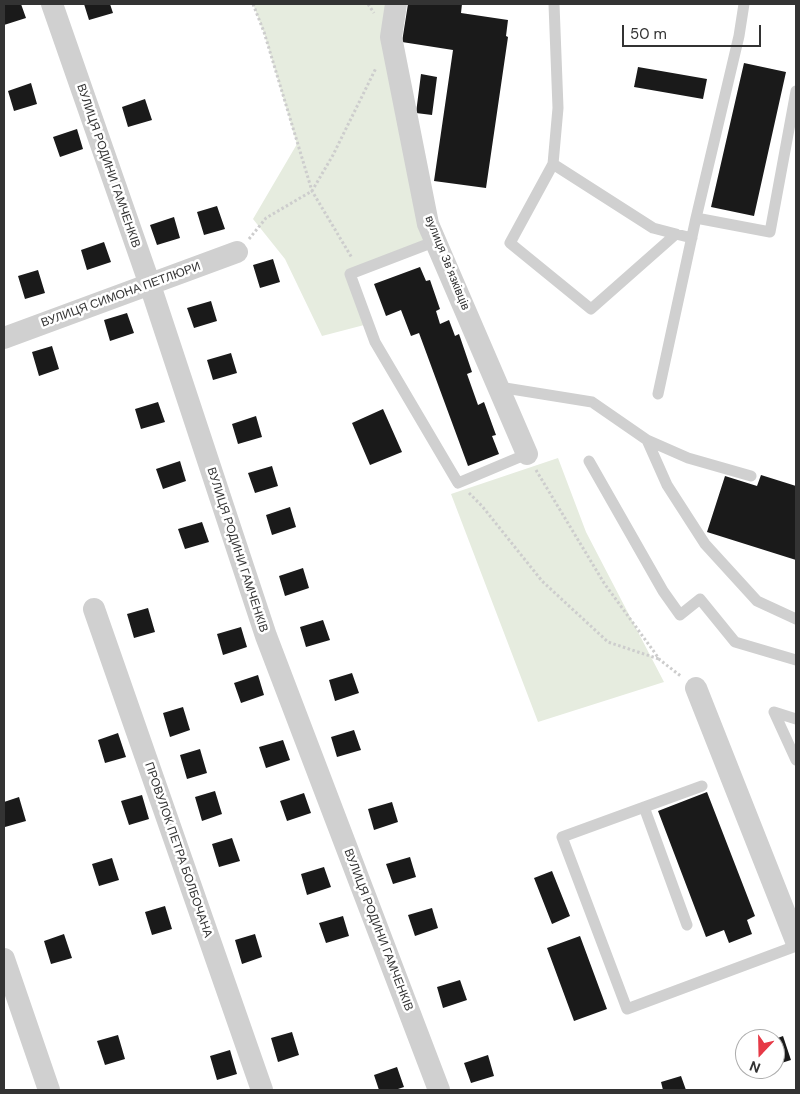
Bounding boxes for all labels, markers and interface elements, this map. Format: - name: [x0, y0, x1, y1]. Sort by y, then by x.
- scale bar: [625, 15, 764, 47]
- text: 50 m: [630, 24, 667, 44]
- street label: ВУЛИЦЯ РОДИНИ ГАМЧЕНКІВ: [73, 82, 143, 250]
- street label: вулиця Звʼязківців: [421, 214, 473, 312]
- street label: ВУЛИЦЯ СИМОНА ПЕТЛЮРИ: [39, 259, 203, 331]
- street label: ВУЛИЦЯ РОДИНИ ГАМЧЕНКІВ: [203, 466, 271, 634]
- street label: ПРОВУЛОК ПЕТРА БОЛБОЧАНА: [141, 760, 215, 940]
- street label: ВУЛИЦЯ РОДИНИ ГАМЧЕНКІВ: [340, 847, 416, 1013]
- north arrow: [735, 1029, 785, 1079]
- text: N: [747, 1057, 763, 1077]

